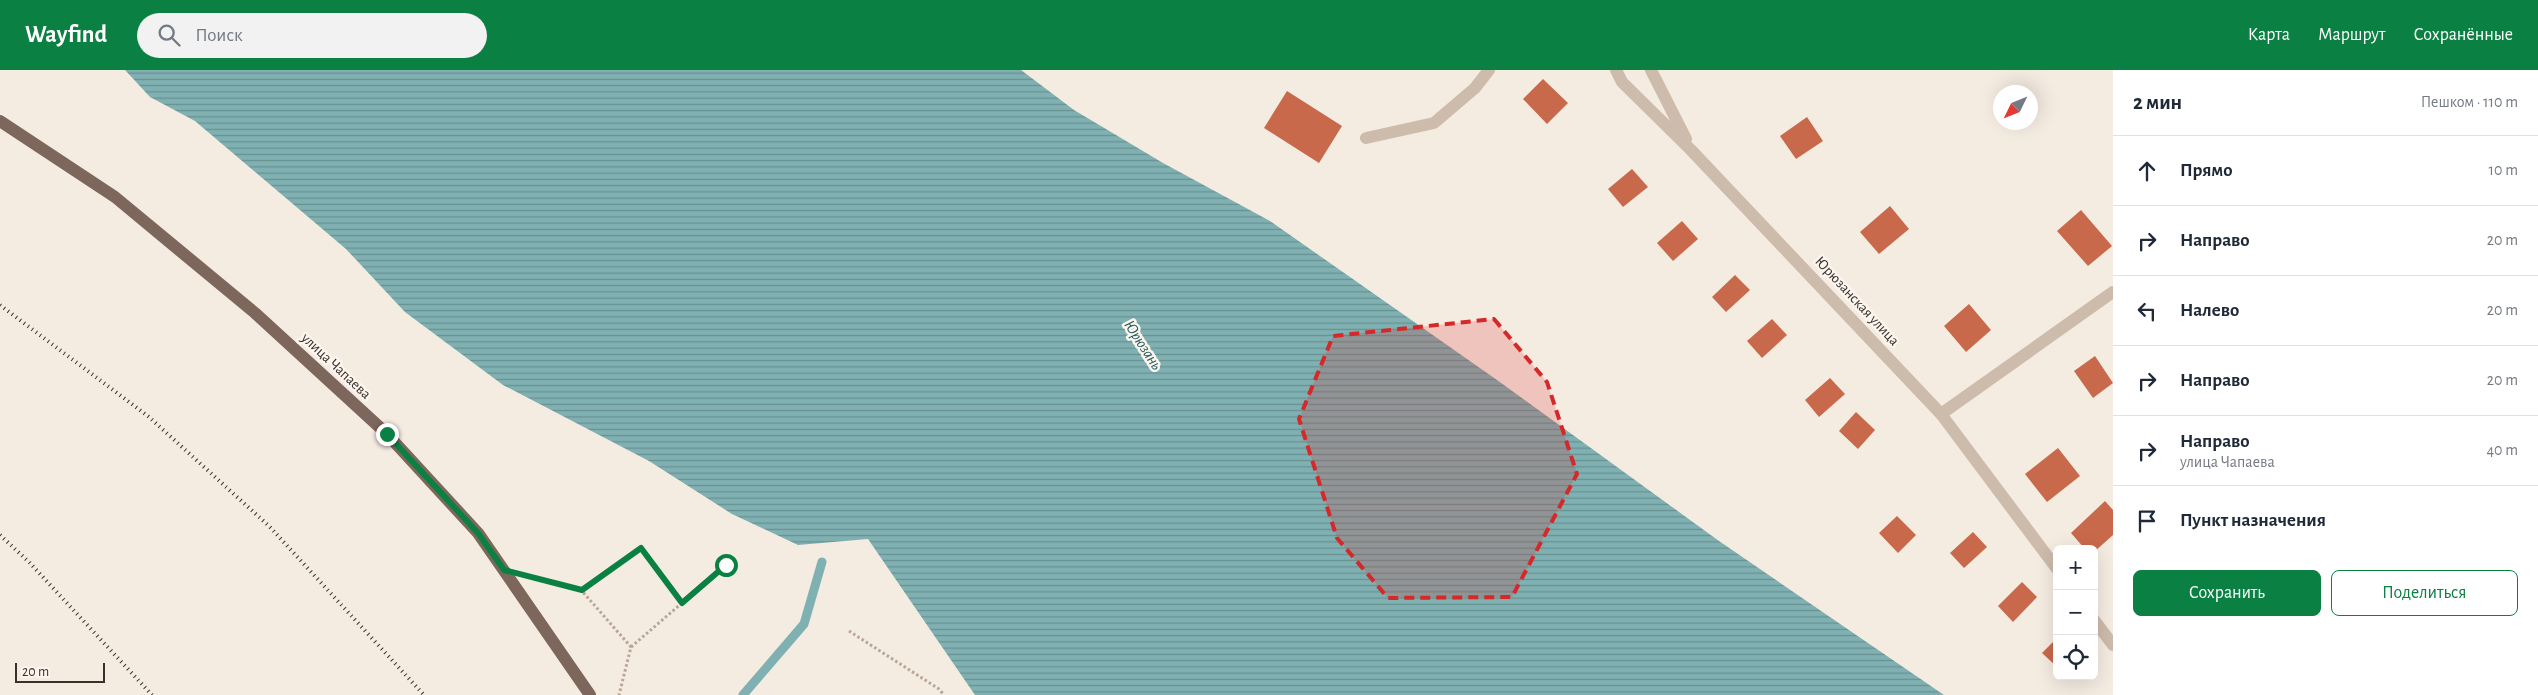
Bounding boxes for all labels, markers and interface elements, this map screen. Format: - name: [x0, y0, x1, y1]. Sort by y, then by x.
- search box: [137, 13, 487, 58]
- icon: search: [155, 21, 183, 49]
- text: Wayfind: [25, 23, 107, 47]
- text: Поиск: [195, 26, 243, 45]
- text: Карта: [2248, 26, 2290, 44]
- text: Маршрут: [2318, 26, 2386, 44]
- text: Сохранённые: [2414, 26, 2513, 44]
- north arrow: [1993, 85, 2038, 130]
- text: 2 мин: [2133, 92, 2182, 113]
- text: Пешком · 110 m: [2421, 94, 2518, 110]
- icon: ahead: [2133, 157, 2161, 185]
- text: Прямо: [2180, 161, 2233, 180]
- text: 10 m: [2489, 162, 2518, 178]
- icon: right: [2133, 227, 2161, 255]
- text: Направо: [2180, 231, 2250, 250]
- text: 20 m: [2487, 232, 2518, 248]
- street label: Юрюзанская улица: [1812, 254, 1902, 349]
- icon: left: [2133, 297, 2161, 325]
- text: Налево: [2180, 301, 2239, 320]
- text: 20 m: [2487, 302, 2518, 318]
- water label: Юрюзань: [1120, 317, 1165, 373]
- street label: улица Чапаева: [298, 330, 374, 402]
- icon: right: [2133, 367, 2161, 395]
- text: Направо: [2180, 371, 2250, 390]
- text: 20 m: [2487, 372, 2518, 388]
- route end: [376, 423, 399, 446]
- text: Направо: [2180, 432, 2250, 451]
- icon: right: [2133, 437, 2161, 465]
- text: 40 m: [2486, 442, 2518, 458]
- text: улица Чапаева: [2180, 454, 2275, 470]
- icon: arrive: [2133, 507, 2161, 535]
- text: Пункт назначения: [2180, 511, 2326, 530]
- map controls: [2053, 545, 2098, 680]
- button: +: [2053, 545, 2098, 590]
- route start: [715, 554, 738, 577]
- button: Сохранить: [2133, 570, 2321, 616]
- button: Поделиться: [2331, 570, 2518, 616]
- button: −: [2053, 590, 2098, 635]
- button: locate: [2053, 635, 2098, 680]
- scale bar: [15, 660, 105, 683]
- text: 20 m: [22, 665, 49, 679]

